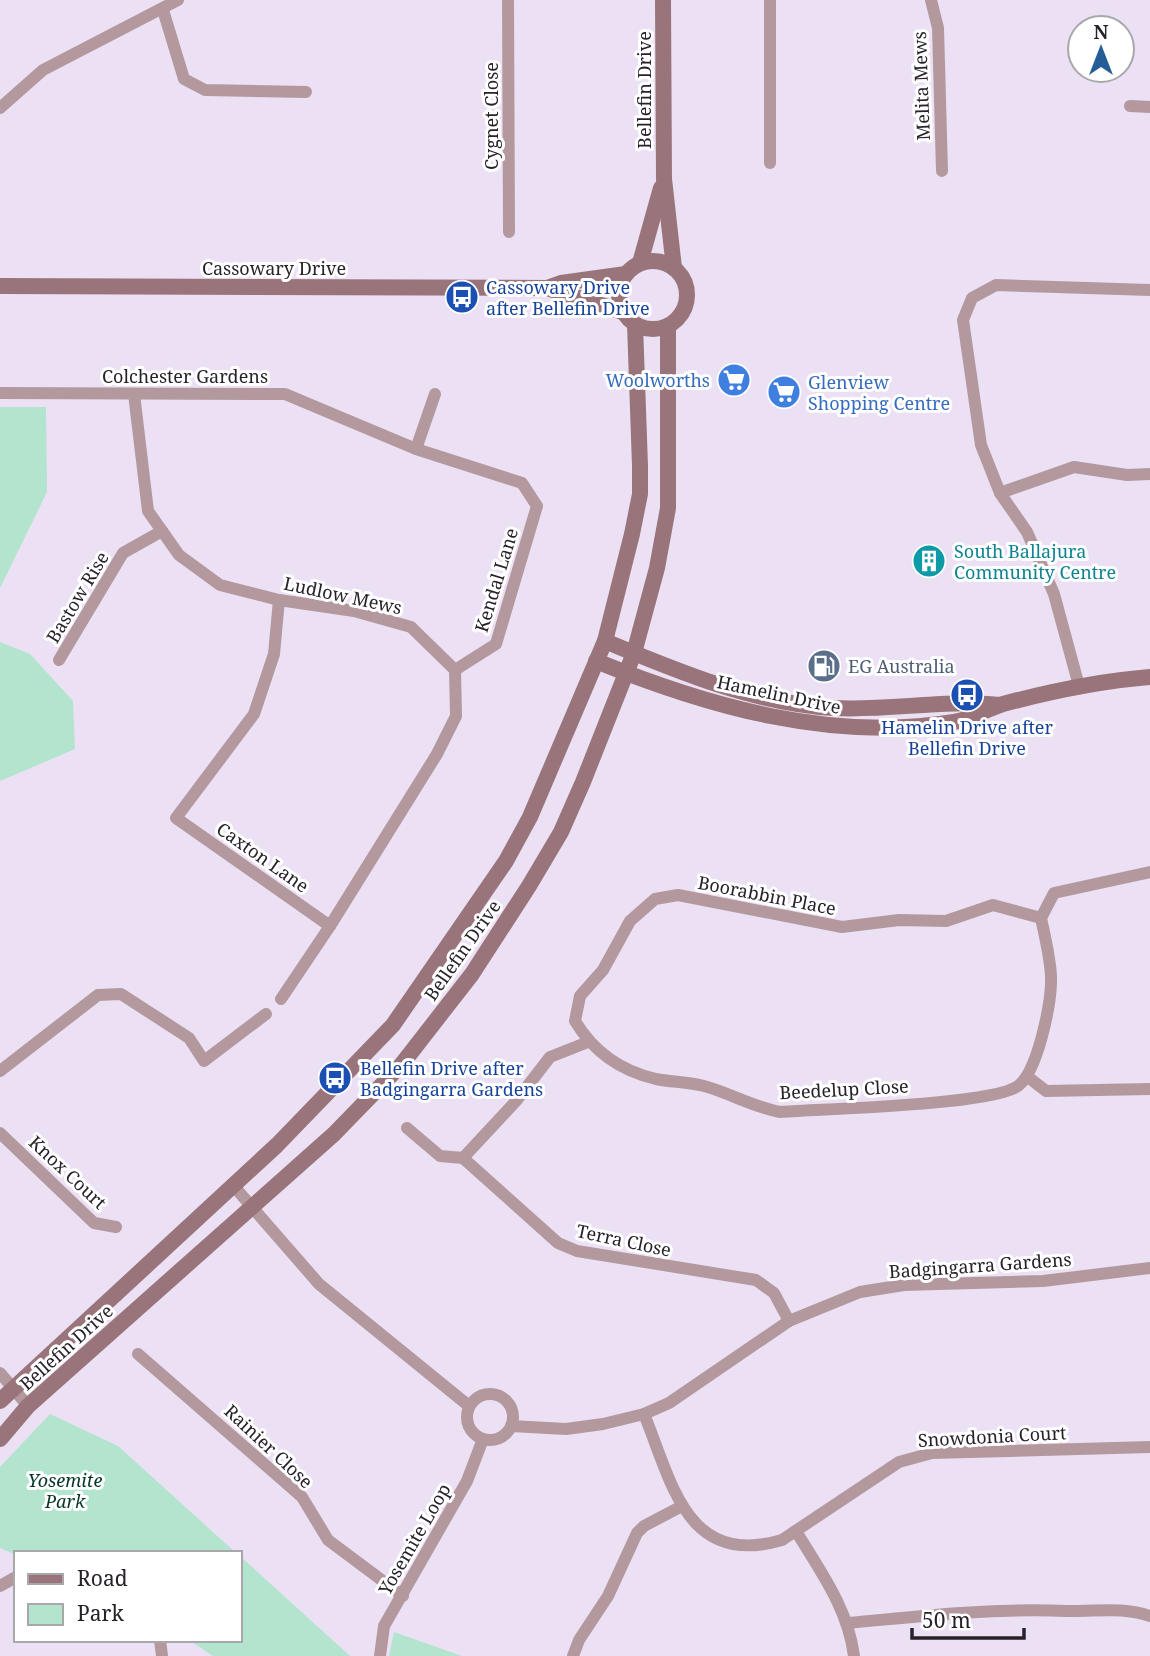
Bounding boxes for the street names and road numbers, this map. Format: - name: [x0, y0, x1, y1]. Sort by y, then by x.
- street label: Bellefin Drive: [632, 31, 656, 149]
- street label: Melita Mews: [907, 31, 935, 141]
- street label: Cygnet Close: [479, 62, 503, 170]
- street label: Cassowary Drive: [202, 256, 346, 280]
- street label: Colchester Gardens: [102, 364, 268, 388]
- street label: Kendal Lane: [469, 525, 523, 635]
- street label: Bastow Rise: [40, 547, 114, 647]
- street label: Ludlow Mews: [282, 571, 404, 619]
- street label: Hamelin Drive: [715, 669, 843, 719]
- street label: Caxton Lane: [212, 816, 314, 898]
- street label: Boorabbin Place: [696, 870, 838, 920]
- street label: Bellefin Drive: [418, 895, 506, 1005]
- street label: Beedelup Close: [779, 1074, 909, 1104]
- street label: Knox Court: [24, 1130, 112, 1214]
- street label: Terra Close: [575, 1218, 673, 1262]
- street label: Badgingarra Gardens: [888, 1247, 1072, 1283]
- street label: Bellefin Drive: [14, 1299, 118, 1395]
- street label: Rainier Close: [220, 1399, 318, 1493]
- street label: Snowdonia Court: [917, 1420, 1067, 1452]
- street label: Yosemite Loop: [372, 1479, 456, 1600]

